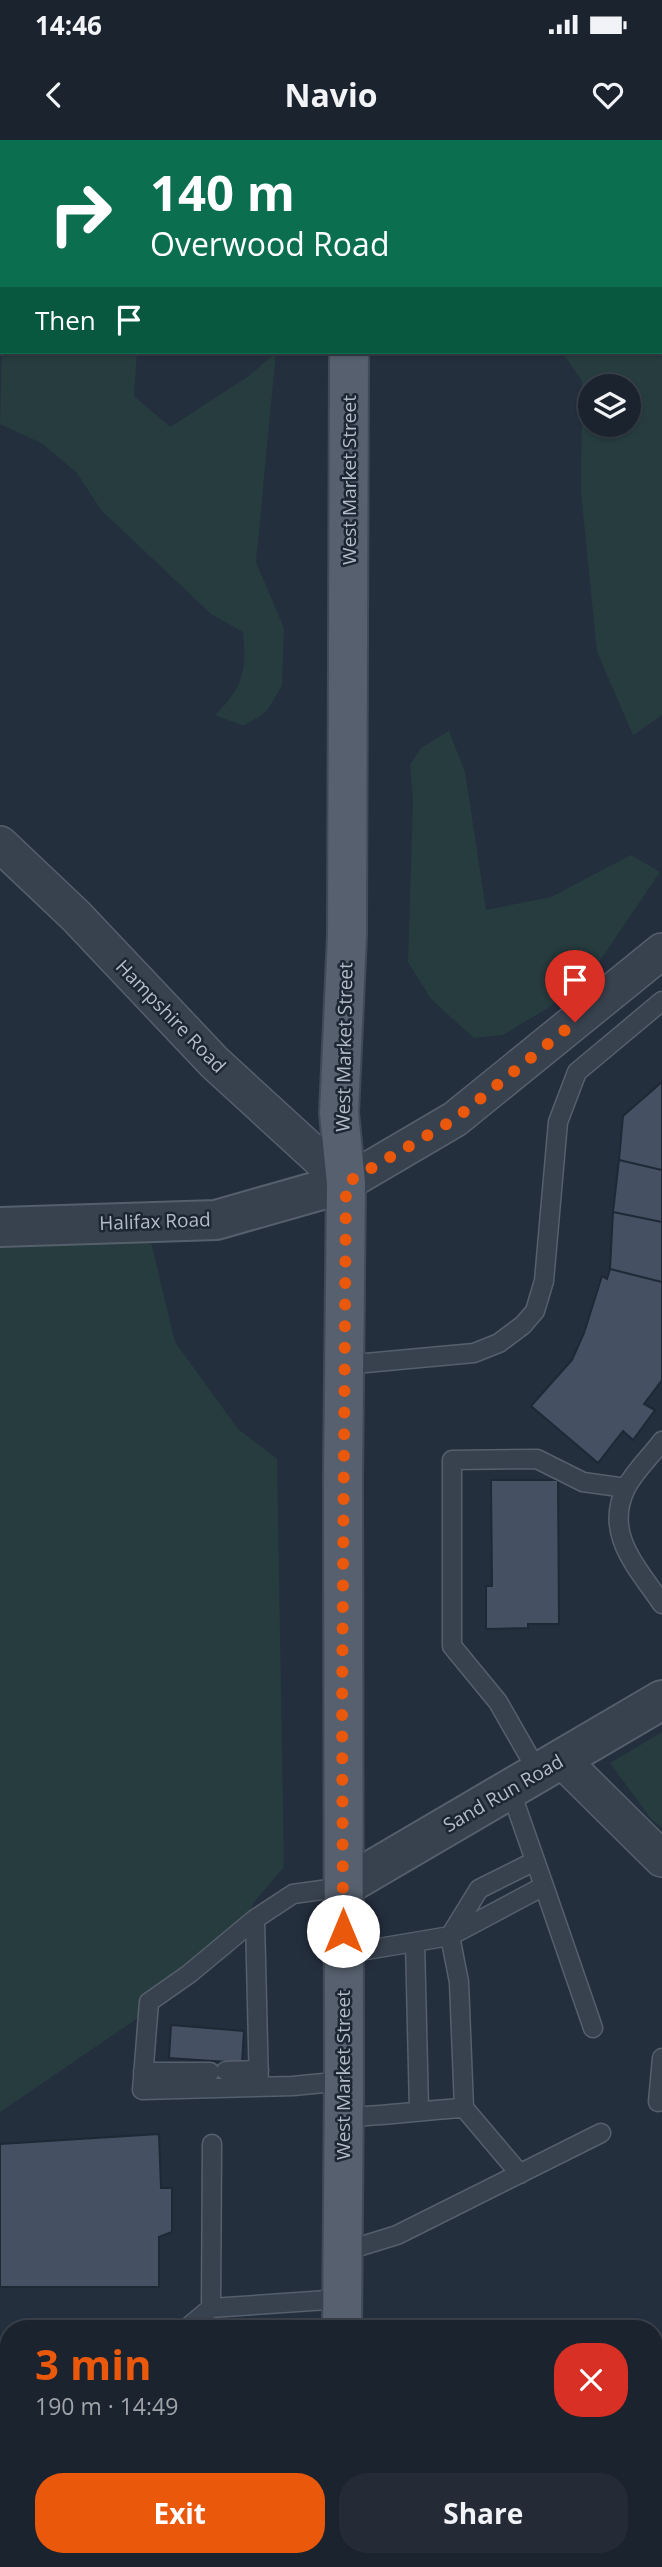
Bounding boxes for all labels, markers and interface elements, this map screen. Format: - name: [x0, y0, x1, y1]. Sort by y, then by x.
- text: 14:46: [35, 7, 102, 43]
- text: Navio: [284, 73, 378, 116]
- icon: back: [35, 76, 73, 114]
- icon: heart: [589, 76, 627, 114]
- text: 140 m: [150, 159, 295, 225]
- icon: right: [35, 168, 126, 259]
- text: Overwood Road: [150, 222, 389, 265]
- icon: arrive: [110, 301, 148, 339]
- text: Then: [35, 302, 96, 338]
- map controls: [578, 374, 641, 437]
- button: layers: [578, 374, 641, 437]
- street label: West Market Street: [336, 395, 362, 565]
- pin: [545, 950, 605, 1022]
- street label: Hampshire Road: [110, 954, 232, 1078]
- icon: arrive: [556, 961, 594, 999]
- street label: West Market Street: [330, 962, 358, 1132]
- street label: Halifax Road: [99, 1206, 211, 1236]
- street label: Sand Run Road: [438, 1748, 568, 1838]
- position arrow: [306, 1894, 380, 1968]
- street label: West Market Street: [330, 1990, 356, 2160]
- text: 3 min: [35, 2335, 152, 2392]
- button: close: [554, 2343, 628, 2417]
- text: 190 m · 14:49: [35, 2390, 178, 2422]
- button: Exit: [35, 2473, 325, 2553]
- button: Share: [339, 2473, 628, 2553]

